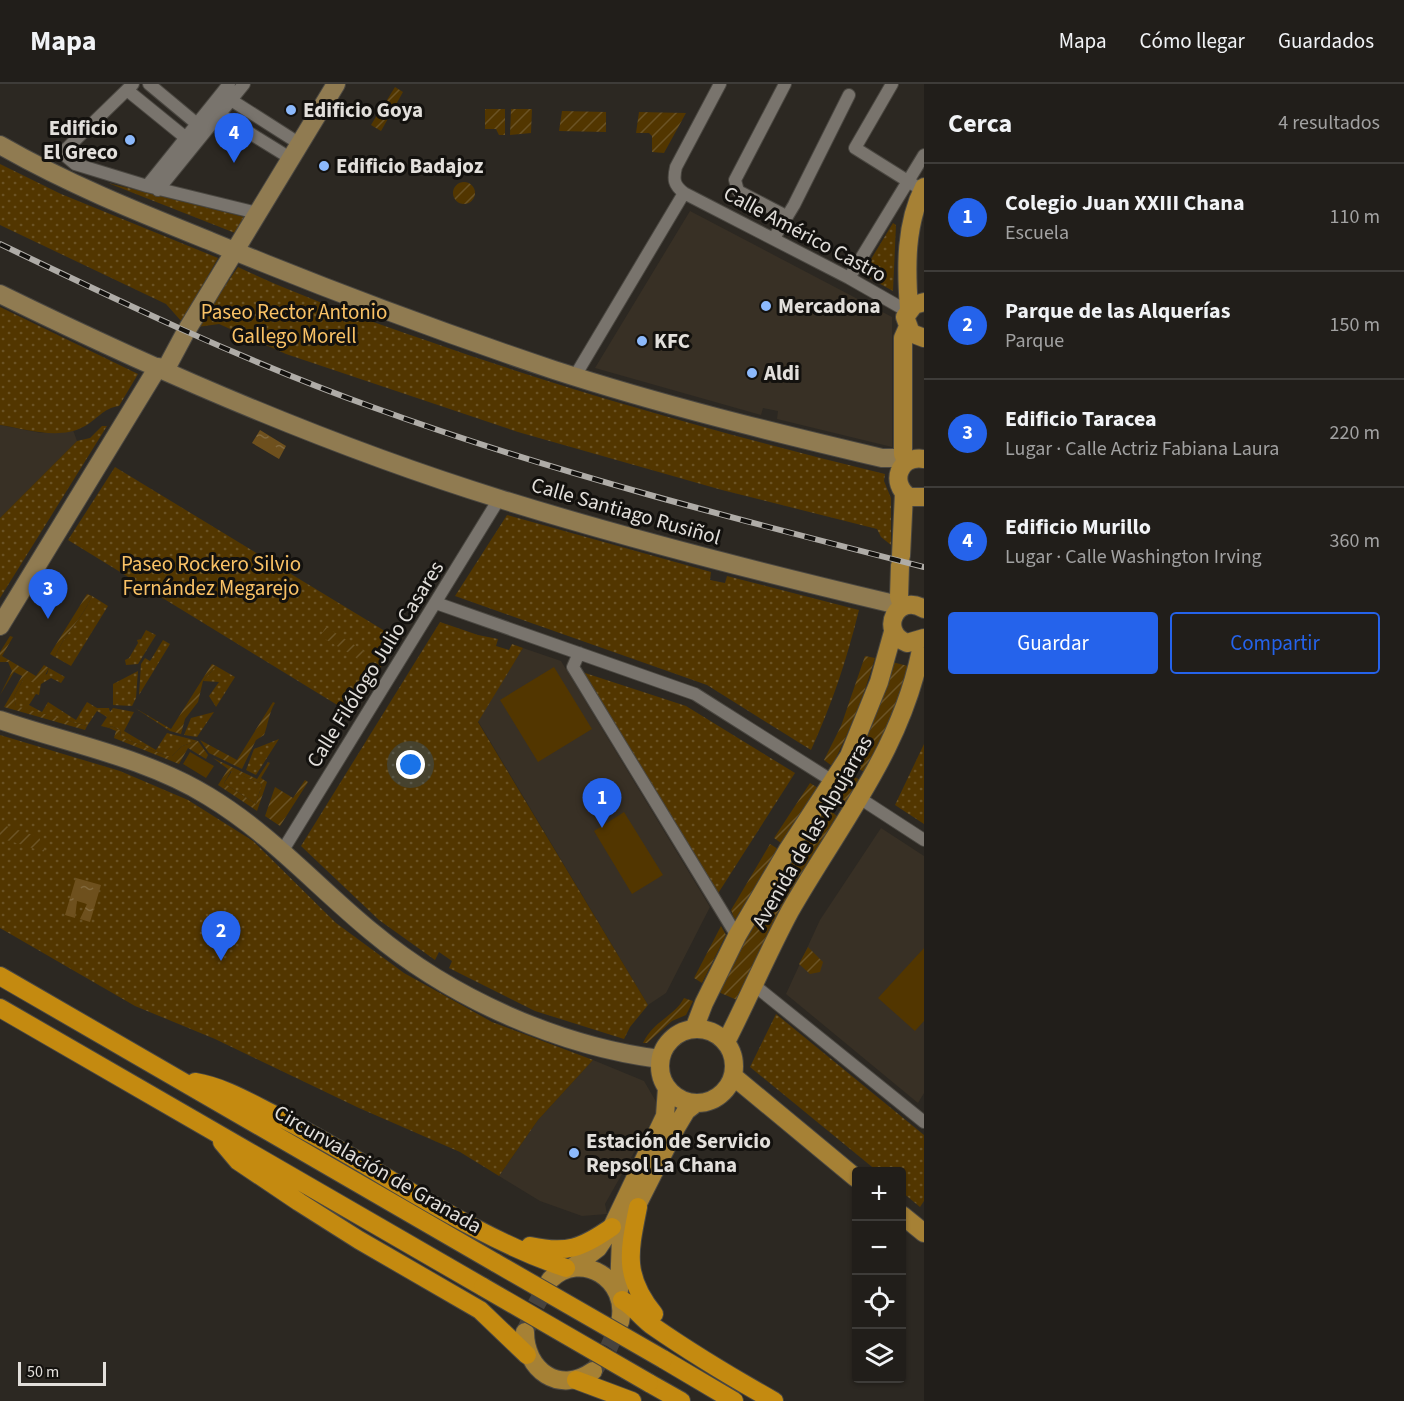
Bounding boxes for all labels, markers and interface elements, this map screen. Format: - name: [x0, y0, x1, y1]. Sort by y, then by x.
- text: Mapa: [30, 21, 97, 61]
- text: Mapa: [1059, 26, 1107, 56]
- text: Cómo llegar: [1140, 26, 1245, 56]
- text: Guardados: [1278, 26, 1374, 56]
- place label: Edificio Goya: [303, 95, 423, 125]
- marker: Edificio Goya: [284, 103, 298, 117]
- text: Cerca: [948, 105, 1012, 142]
- text: 4 resultados: [1278, 109, 1380, 137]
- place label: Edificio El Greco: [43, 113, 118, 167]
- pin: 4: [214, 113, 254, 163]
- marker: Edificio El Greco: [123, 133, 137, 147]
- place label: Edificio Badajoz: [336, 151, 484, 181]
- marker: Edificio Badajoz: [317, 159, 331, 173]
- street label: Calle Américo Castro: [718, 178, 892, 290]
- text: Colegio Juan XXIII Chana: [1005, 187, 1245, 219]
- text: 1: [962, 203, 973, 231]
- text: 110 m: [1330, 203, 1380, 231]
- text: Escuela: [1005, 219, 1069, 247]
- place label: Mercadona: [778, 291, 880, 321]
- text: Parque de las Alquerías: [1005, 295, 1230, 327]
- park label: Paseo Rector Antonio Gallego Morell: [201, 297, 387, 351]
- marker: Mercadona: [759, 299, 773, 313]
- text: 2: [962, 311, 973, 339]
- text: 150 m: [1330, 311, 1380, 339]
- place label: KFC: [654, 326, 690, 356]
- text: Parque: [1005, 327, 1064, 355]
- marker: KFC: [635, 334, 649, 348]
- place label: Aldi: [763, 358, 800, 388]
- marker: Aldi: [745, 366, 759, 380]
- text: Edificio Taracea: [1005, 403, 1157, 435]
- text: 3: [962, 419, 973, 447]
- text: 220 m: [1330, 419, 1380, 447]
- text: Lugar · Calle Actriz Fabiana Laura: [1005, 435, 1279, 463]
- street label: Calle Santiago Rusiñol: [528, 470, 724, 552]
- text: Edificio Murillo: [1005, 511, 1151, 543]
- text: 4: [962, 527, 973, 555]
- text: 360 m: [1330, 527, 1380, 555]
- text: Lugar · Calle Washington Irving: [1005, 543, 1262, 571]
- park label: Paseo Rockero Silvio Fernández Megarejo: [121, 549, 301, 603]
- street label: Calle Filólogo Julio Casares: [299, 555, 451, 773]
- pin: 3: [28, 570, 68, 619]
- button: Guardar: [948, 612, 1158, 674]
- button: Compartir: [1170, 612, 1380, 674]
- street label: Avenida de las Alpujarras: [744, 730, 880, 934]
- your location: [396, 750, 425, 779]
- pin: 1: [582, 778, 622, 828]
- pin: 2: [202, 912, 240, 961]
- street label: Circunvalación de Granada: [269, 1097, 487, 1241]
- place label: Estación de Servicio Repsol La Chana: [586, 1126, 771, 1180]
- marker: Estación de Servicio Repsol La Chana: [567, 1146, 581, 1160]
- map controls: [852, 1167, 906, 1383]
- button: +: [852, 1167, 906, 1221]
- button: −: [852, 1221, 906, 1275]
- button: locate: [852, 1275, 906, 1329]
- button: layers: [852, 1329, 906, 1383]
- scale bar: [18, 1359, 106, 1386]
- text: 50 m: [27, 1361, 59, 1383]

